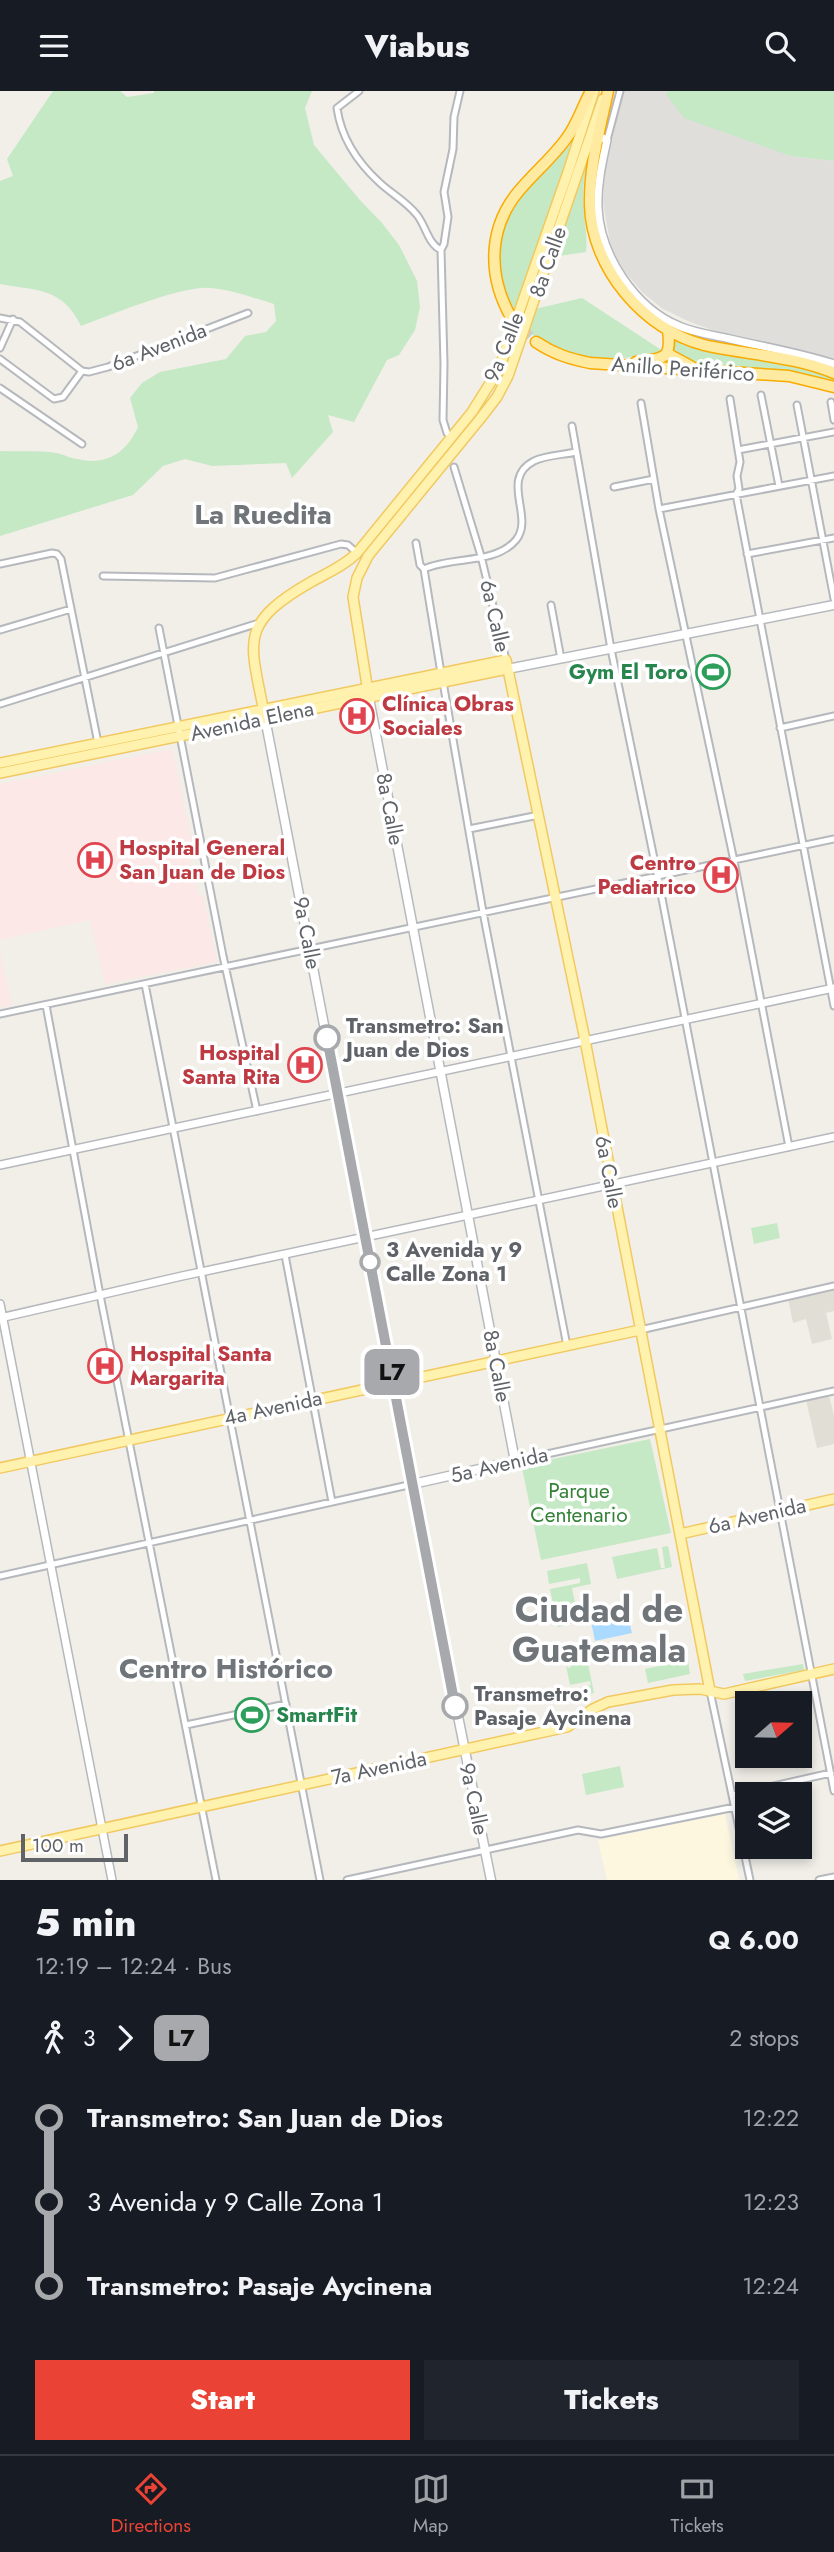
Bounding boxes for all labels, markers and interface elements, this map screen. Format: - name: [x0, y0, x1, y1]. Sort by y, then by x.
- text: Viabus: [364, 23, 470, 69]
- icon: menu: [35, 27, 73, 65]
- icon: search: [761, 27, 799, 65]
- street label: 8a Calle: [522, 223, 574, 301]
- street label: 9a Calle: [476, 307, 532, 386]
- street label: 6a Avenida: [107, 315, 211, 379]
- street label: Anillo Periférico: [611, 349, 755, 389]
- district label: La Ruedita: [194, 494, 332, 535]
- street label: 6a Calle: [472, 577, 518, 655]
- sports icon: Gym El Toro: [694, 653, 732, 691]
- place label: Gym El Toro: [569, 657, 688, 687]
- place label: Clínica Obras Sociales: [382, 689, 514, 743]
- street label: Avenida Elena: [187, 693, 317, 749]
- hospital icon: Clínica Obras Sociales: [338, 697, 376, 735]
- street label: 8a Calle: [368, 770, 412, 848]
- place label: Hospital General San Juan de Dios: [119, 833, 285, 887]
- hospital icon: Hospital General San Juan de Dios: [76, 841, 114, 879]
- place label: Centro Pediatrico: [598, 848, 696, 902]
- hospital icon: Centro Pediatrico: [702, 856, 740, 894]
- street label: 9a Calle: [285, 894, 329, 972]
- place label: Transmetro: San Juan de Dios: [342, 1011, 504, 1065]
- marker: Transmetro: San Juan de Dios: [314, 1025, 340, 1051]
- place label: Hospital Santa Rita: [182, 1038, 280, 1092]
- hospital icon: Hospital Santa Rita: [286, 1046, 324, 1084]
- street label: 6a Calle: [587, 1133, 631, 1211]
- place label: 3 Avenida y 9 Calle Zona 1: [386, 1235, 522, 1289]
- marker: 3 Avenida y 9 Calle Zona 1: [360, 1252, 380, 1272]
- street label: 8a Calle: [475, 1327, 519, 1405]
- place label: Hospital Santa Margarita: [130, 1339, 272, 1393]
- hospital icon: Hospital Santa Margarita: [86, 1347, 124, 1385]
- line badge: L7: [360, 1349, 424, 1395]
- text: L7: [378, 1354, 406, 1389]
- street label: 4a Avenida: [221, 1383, 325, 1433]
- street label: 5a Avenida: [447, 1439, 551, 1491]
- park label: Parque Centenario: [530, 1476, 628, 1530]
- street label: 6a Avenida: [705, 1490, 809, 1542]
- district label: Ciudad de Guatemala: [512, 1585, 686, 1675]
- district label: Centro Histórico: [119, 1648, 333, 1689]
- place label: Transmetro: Pasaje Aycinena: [474, 1679, 631, 1733]
- north arrow: [735, 1691, 812, 1767]
- map controls: [735, 1691, 812, 1859]
- marker: Transmetro: Pasaje Aycinena: [442, 1693, 468, 1719]
- sports icon: SmartFit: [233, 1696, 271, 1734]
- place label: SmartFit: [276, 1700, 357, 1730]
- street label: 7a Avenida: [329, 1743, 429, 1793]
- street label: 9a Calle: [452, 1760, 496, 1838]
- button: layers: [735, 1782, 812, 1859]
- scale bar: [21, 1831, 128, 1863]
- text: 100 m: [32, 1832, 84, 1859]
- text: 5 min: [35, 1895, 137, 1950]
- text: Q 6.00: [709, 1921, 799, 1959]
- text: 12:19 – 12:24 · Bus: [35, 1949, 231, 1983]
- icon: walk: [35, 2019, 73, 2057]
- icon: forward: [106, 2019, 144, 2057]
- text: L7: [168, 2020, 195, 2055]
- text: 3: [83, 2021, 96, 2055]
- text: 2 stops: [729, 2021, 799, 2055]
- text: Transmetro: San Juan de Dios: [87, 2099, 443, 2137]
- text: 12:22: [742, 2101, 799, 2135]
- text: 3 Avenida y 9 Calle Zona 1: [87, 2183, 384, 2221]
- text: 12:23: [743, 2185, 799, 2219]
- text: Transmetro: Pasaje Aycinena: [87, 2267, 432, 2305]
- text: 12:24: [742, 2269, 799, 2303]
- button: Start: [35, 2360, 410, 2440]
- button: Tickets: [424, 2360, 799, 2440]
- tab: Directions: [110, 2470, 191, 2539]
- tab: Map: [412, 2470, 450, 2539]
- tab: Tickets: [671, 2470, 724, 2539]

